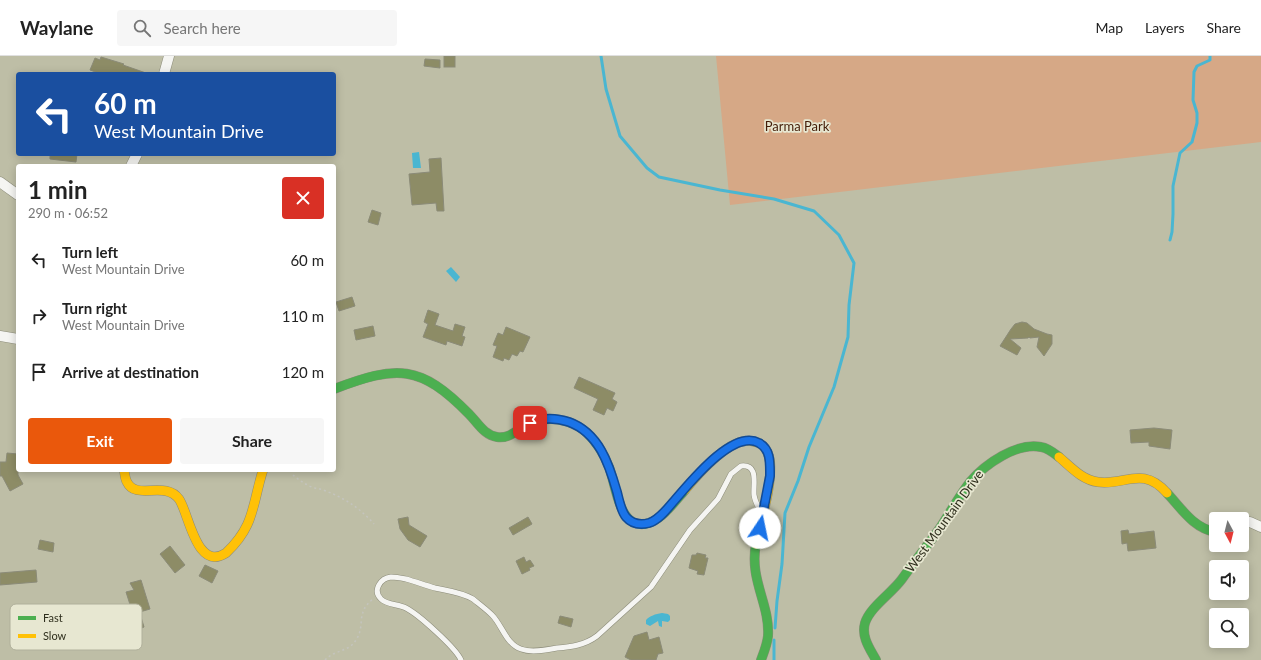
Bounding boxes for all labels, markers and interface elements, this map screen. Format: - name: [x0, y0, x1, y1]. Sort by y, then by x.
- search box: [117, 10, 397, 46]
- text: Waylane: [20, 16, 93, 39]
- icon: search: [131, 17, 153, 39]
- text: Search here: [163, 19, 241, 37]
- text: Map: [1095, 19, 1123, 36]
- text: Layers: [1145, 19, 1185, 36]
- text: Share: [1207, 19, 1241, 36]
- text: 60 m: [94, 86, 157, 120]
- icon: left: [28, 88, 80, 140]
- park label: Parma Park: [765, 118, 830, 134]
- text: West Mountain Drive: [94, 120, 264, 142]
- text: 1 min: [28, 175, 88, 204]
- button: close: [282, 177, 324, 219]
- text: 290 m · 06:52: [28, 205, 108, 221]
- text: Turn left: [62, 243, 118, 261]
- icon: left: [28, 249, 50, 271]
- text: 60 m: [290, 251, 324, 269]
- text: West Mountain Drive: [62, 261, 185, 277]
- text: Turn right: [62, 299, 127, 317]
- icon: right: [28, 305, 50, 327]
- text: 110 m: [282, 307, 324, 325]
- text: West Mountain Drive: [62, 317, 185, 333]
- icon: arrive: [28, 361, 50, 383]
- text: Arrive at destination: [62, 363, 199, 381]
- text: 120 m: [282, 363, 324, 381]
- pin: [513, 406, 547, 440]
- icon: arrive: [519, 412, 541, 434]
- button: Exit: [28, 418, 172, 464]
- button: Share: [180, 418, 324, 464]
- street label: West Mountain Drive: [901, 467, 987, 575]
- position arrow: [739, 507, 781, 549]
- north arrow: [1209, 512, 1249, 552]
- map controls: [1209, 512, 1249, 648]
- button: sound: [1209, 560, 1249, 600]
- legend: [10, 604, 142, 650]
- button: search: [1209, 608, 1249, 648]
- text: Fast: [43, 611, 63, 624]
- text: Slow: [43, 629, 67, 642]

